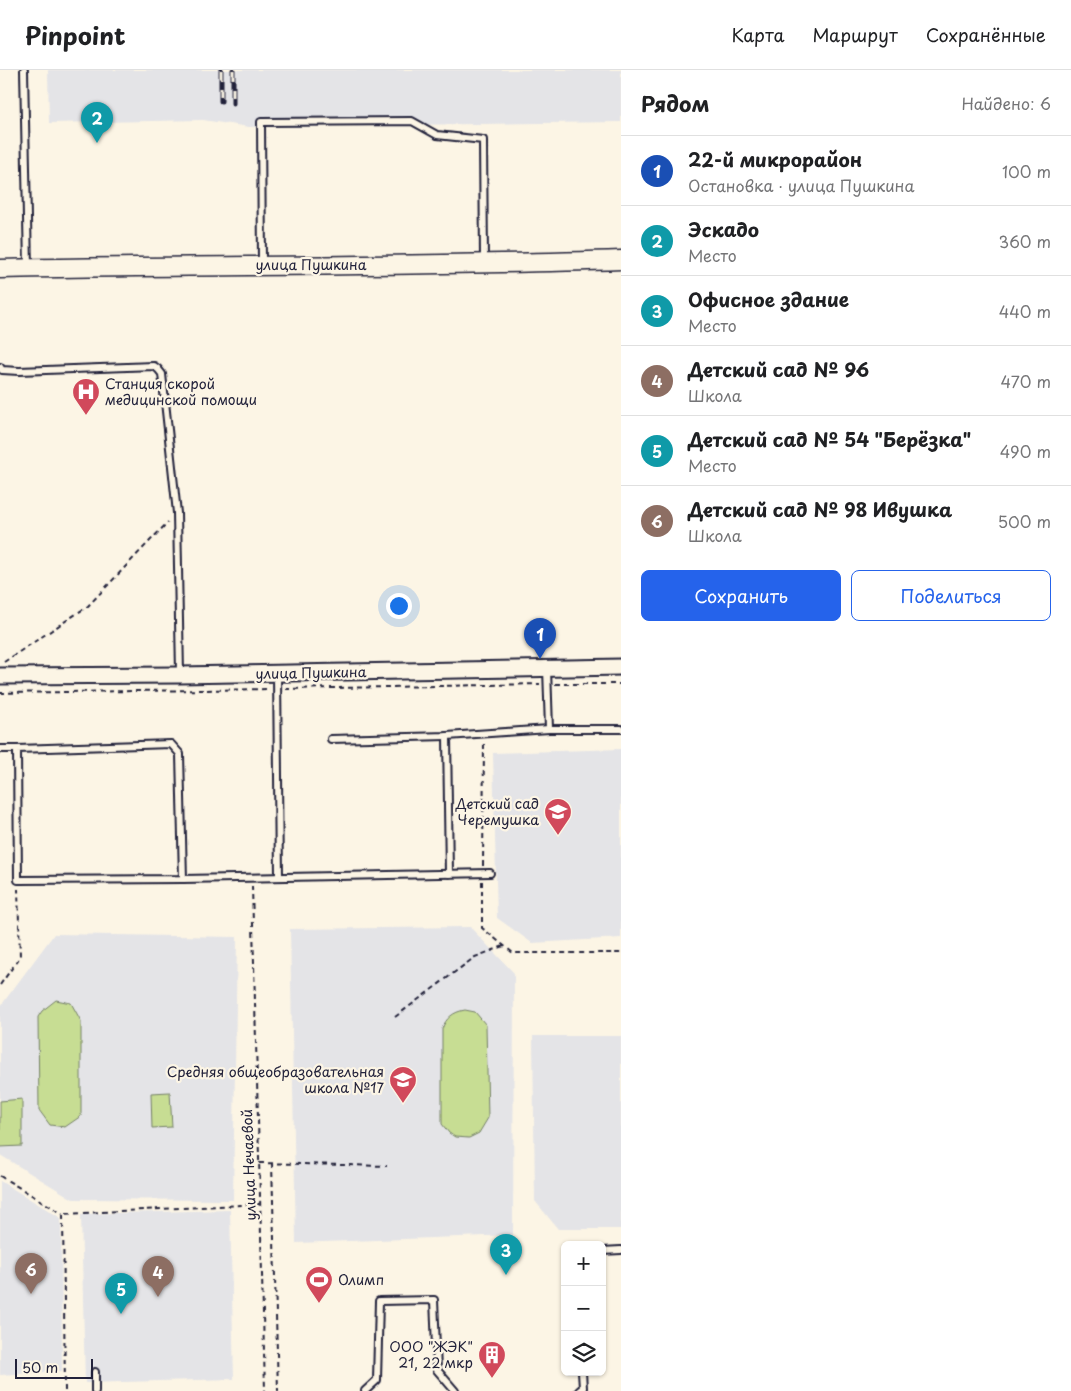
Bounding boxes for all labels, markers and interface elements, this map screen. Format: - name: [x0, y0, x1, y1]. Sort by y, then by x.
- text: Pinpoint: [25, 17, 126, 53]
- text: Карта: [732, 21, 784, 48]
- text: Маршрут: [812, 21, 898, 48]
- text: Сохранённые: [926, 21, 1046, 48]
- text: Рядом: [641, 87, 709, 119]
- text: Найдено: 6: [961, 91, 1051, 115]
- pin: 2: [81, 102, 113, 143]
- text: 22-й микрорайон: [688, 145, 862, 173]
- text: 1: [653, 159, 661, 183]
- text: 100 m: [1002, 159, 1051, 183]
- text: Остановка · улица Пушкина: [688, 173, 915, 197]
- text: Эскадо: [688, 215, 759, 243]
- text: 2: [651, 229, 663, 253]
- text: 360 m: [999, 229, 1051, 253]
- text: Место: [688, 243, 737, 267]
- street label: улица Пушкина: [255, 254, 367, 275]
- text: Офисное здание: [688, 285, 849, 313]
- text: 3: [652, 299, 662, 323]
- text: 440 m: [999, 299, 1051, 323]
- text: Место: [688, 313, 737, 337]
- text: Детский сад № 96: [688, 355, 869, 383]
- text: 4: [652, 369, 662, 393]
- text: 470 m: [1001, 369, 1051, 393]
- place label: Станция скорой медицинской помощи: [105, 373, 257, 410]
- hospital icon: Станция скорой медицинской помощи: [71, 377, 101, 416]
- text: Школа: [688, 383, 742, 407]
- text: Детский сад № 54 "Берёзка": [688, 425, 971, 453]
- text: 5: [652, 439, 662, 463]
- text: 490 m: [1000, 439, 1051, 463]
- text: Место: [688, 453, 737, 477]
- text: Детский сад № 98 Ивушка: [688, 495, 952, 523]
- text: 6: [651, 509, 663, 533]
- text: 500 m: [998, 509, 1051, 533]
- text: Школа: [688, 523, 742, 547]
- button: Сохранить: [641, 570, 841, 621]
- button: Поделиться: [851, 570, 1051, 621]
- your location: [386, 593, 412, 619]
- pin: 1: [524, 618, 556, 659]
- street label: улица Пушкина: [255, 661, 367, 684]
- place label: Детский сад Черемушка: [455, 793, 539, 830]
- school or university icon: Детский сад Черемушка: [543, 797, 573, 836]
- place label: Средняя общеобразовательная школа №17: [167, 1061, 385, 1098]
- school or university icon: Средняя общеобразовательная школа №17: [388, 1065, 418, 1104]
- street label: улица Нечаевой: [236, 1109, 261, 1221]
- pin: 3: [490, 1234, 522, 1275]
- map controls: [561, 1241, 606, 1376]
- button: +: [561, 1241, 606, 1286]
- pin: 6: [15, 1253, 47, 1294]
- pin: 4: [142, 1256, 174, 1297]
- sports icon: Олимп: [304, 1265, 334, 1304]
- place label: Олимп: [338, 1269, 384, 1290]
- pin: 5: [105, 1273, 137, 1314]
- button: −: [561, 1286, 606, 1331]
- button: layers: [561, 1331, 606, 1376]
- place label: ООО "ЖЭК" 21, 22 мкр: [389, 1336, 473, 1373]
- building icon: ООО "ЖЭК" 21, 22 мкр: [477, 1340, 507, 1379]
- scale bar: [15, 1356, 92, 1379]
- text: 50 m: [22, 1357, 58, 1378]

